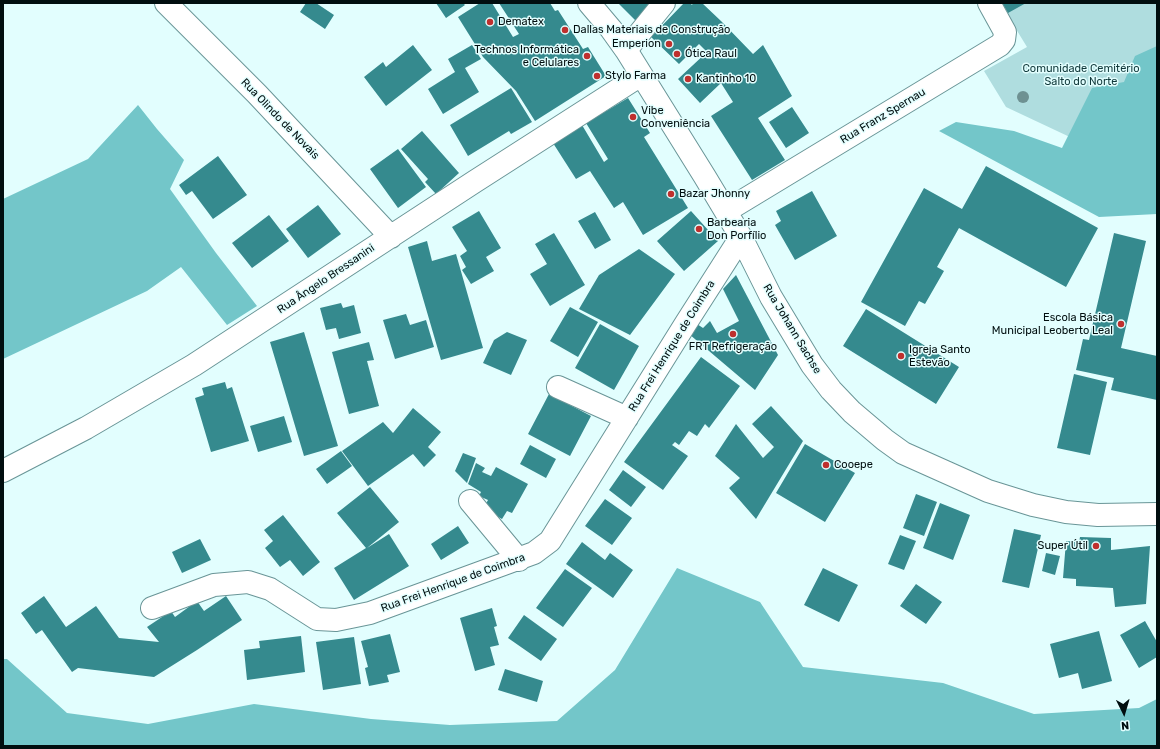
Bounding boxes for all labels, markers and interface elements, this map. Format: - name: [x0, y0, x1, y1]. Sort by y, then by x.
- place label: Dematex: [498, 15, 544, 29]
- marker: Dematex: [485, 17, 495, 27]
- place label: Dallas Materiais de Construção: [573, 23, 730, 37]
- marker: Dallas Materiais de Construção: [560, 25, 570, 35]
- place label: Emperion: [612, 37, 661, 51]
- marker: Emperion: [664, 39, 674, 49]
- place label: Technos Informática e Celulares: [474, 43, 579, 69]
- place label: Ótica Raul: [685, 47, 737, 61]
- marker: Ótica Raul: [672, 49, 682, 59]
- marker: Technos Informática e Celulares: [582, 51, 592, 61]
- park label: Comunidade Cemitério Salto do Norte: [1023, 62, 1139, 88]
- place label: Stylo Farma: [605, 69, 666, 83]
- marker: Stylo Farma: [592, 71, 602, 81]
- place label: Kantinho 10: [696, 72, 756, 86]
- marker: Kantinho 10: [683, 74, 693, 84]
- street label: Rua Olindo de Novais: [238, 76, 322, 162]
- street label: Rua Franz Spernau: [838, 85, 928, 147]
- place label: Vibe Conveniência: [641, 104, 710, 130]
- marker: Vibe Conveniência: [628, 112, 638, 122]
- place label: Bazar Jhonny: [679, 187, 750, 201]
- marker: Bazar Jhonny: [666, 189, 676, 199]
- place label: Barbearia Don Porfílio: [707, 216, 766, 242]
- marker: Barbearia Don Porfílio: [694, 224, 704, 234]
- street label: Rua Ângelo Bressanini: [275, 241, 377, 317]
- street label: Rua Frei Henrique de Coimbra: [626, 278, 718, 414]
- street label: Rua Johann Sachse: [760, 282, 824, 376]
- place label: Escola Básica Municipal Leoberto Leal: [992, 311, 1113, 337]
- marker: Escola Básica Municipal Leoberto Leal: [1116, 319, 1126, 329]
- marker: FRT Refrigeração: [728, 329, 738, 339]
- place label: FRT Refrigeração: [689, 340, 777, 354]
- place label: Igreja Santo Estevão: [909, 343, 970, 369]
- marker: Igreja Santo Estevão: [896, 351, 906, 361]
- place label: Cooepe: [834, 458, 873, 472]
- marker: Cooepe: [821, 460, 831, 470]
- place label: Super Útil: [1038, 539, 1088, 553]
- marker: Super Útil: [1091, 541, 1101, 551]
- street label: Rua Frei Henrique de Coimbra: [379, 551, 527, 615]
- north arrow: [1104, 693, 1144, 733]
- text: N: [1121, 719, 1130, 732]

